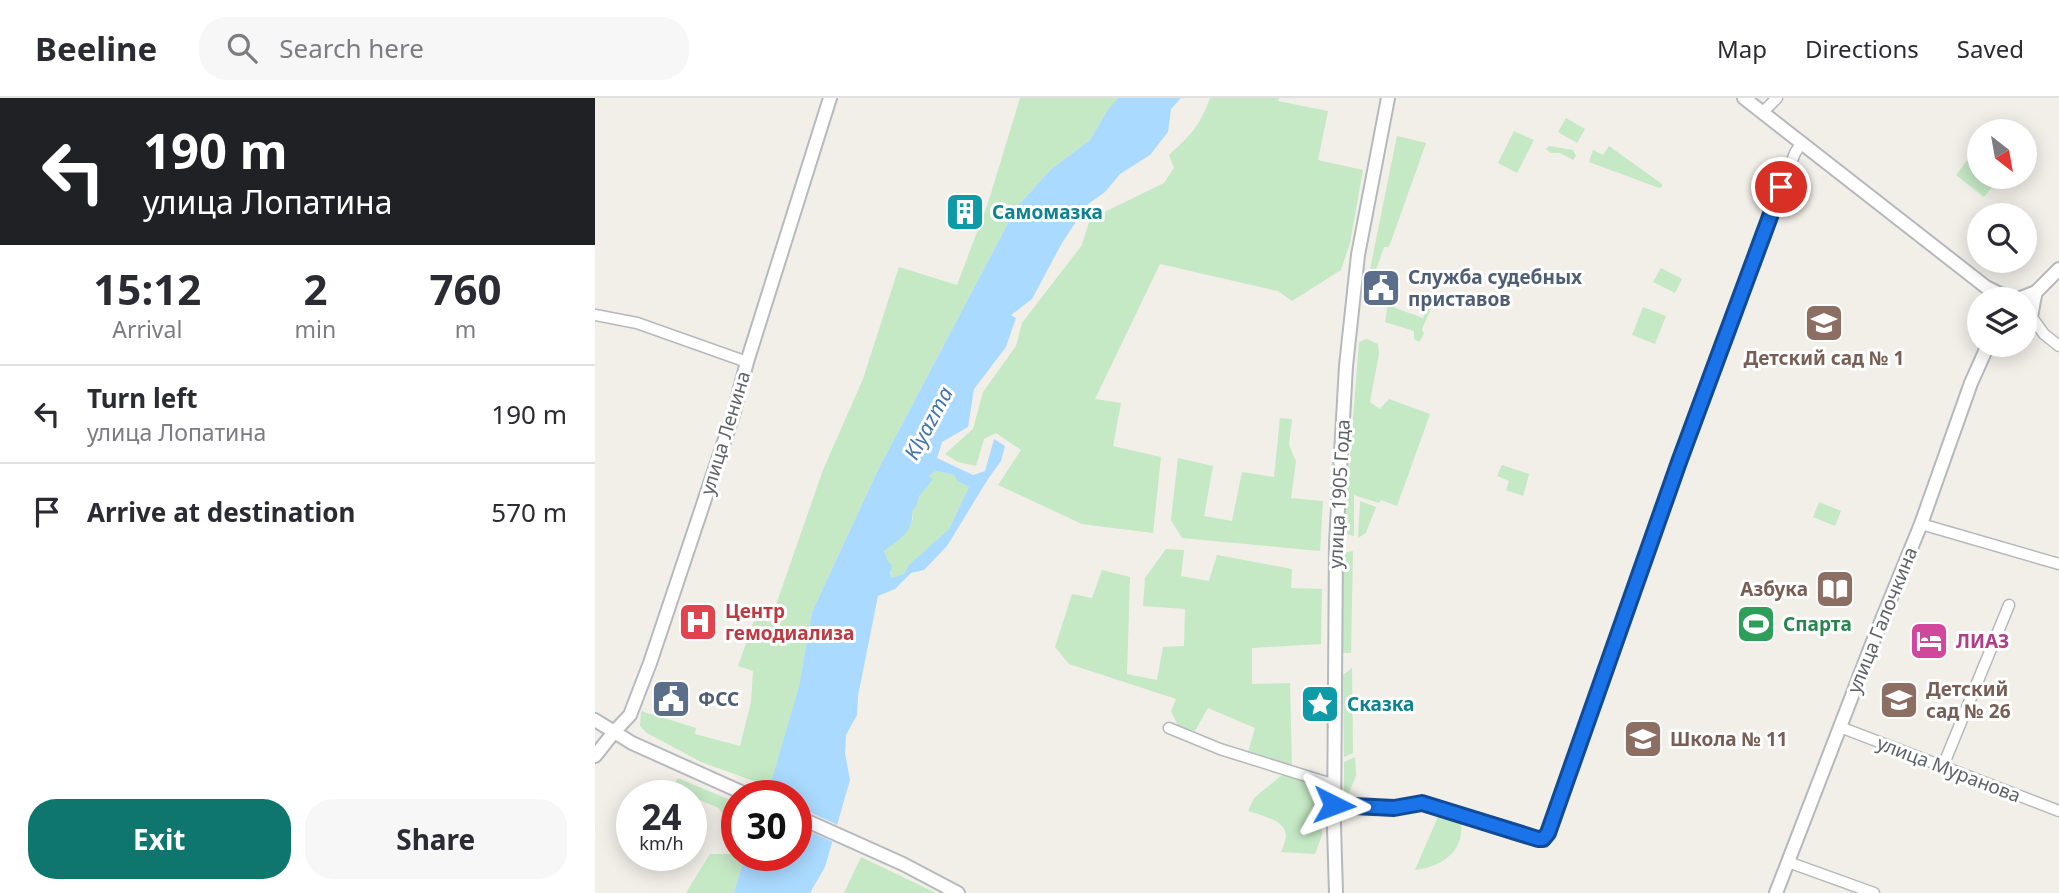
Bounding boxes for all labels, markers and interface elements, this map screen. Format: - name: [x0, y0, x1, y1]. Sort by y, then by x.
- search box: [199, 17, 689, 80]
- text: Beeline: [35, 26, 157, 71]
- icon: search: [223, 29, 261, 67]
- text: Search here: [279, 30, 424, 66]
- text: Map: [1717, 32, 1767, 65]
- text: Directions: [1805, 32, 1919, 65]
- text: Saved: [1957, 32, 2024, 65]
- text: 190 m: [143, 117, 288, 183]
- north arrow: [1967, 119, 2037, 189]
- map controls: [1967, 119, 2037, 357]
- icon: left: [28, 126, 119, 217]
- pin: [1751, 157, 1811, 217]
- icon: arrive: [1762, 168, 1800, 206]
- text: улица Лопатина: [143, 180, 392, 223]
- building icon: Самомазка: [944, 191, 986, 233]
- place label: Самомазка: [992, 199, 1103, 225]
- button: search: [1967, 203, 2037, 273]
- text: 15:12: [93, 260, 201, 317]
- text: 2: [303, 260, 327, 317]
- text: 760: [430, 260, 502, 317]
- place label: Служба судебных приставов: [1408, 264, 1582, 312]
- public building icon: Служба судебных приставов: [1360, 267, 1402, 309]
- button: layers: [1967, 287, 2037, 357]
- school or university icon: Детский сад № 1: [1803, 302, 1845, 344]
- text: Arrival: [112, 313, 182, 345]
- text: min: [295, 313, 336, 345]
- text: m: [455, 313, 476, 345]
- place label: Детский сад № 1: [1744, 345, 1904, 371]
- street label: улица Ленина: [694, 368, 756, 498]
- text: Turn left: [87, 380, 198, 416]
- water label: Klyazma: [897, 382, 959, 464]
- icon: left: [28, 395, 66, 433]
- text: 190 m: [491, 396, 567, 432]
- text: улица Лопатина: [87, 416, 266, 448]
- street label: улица 1905 Года: [1322, 419, 1356, 569]
- icon: arrive: [28, 493, 66, 531]
- text: Arrive at destination: [87, 494, 356, 530]
- text: 570 m: [491, 494, 567, 530]
- street label: улица Галочкина: [1841, 543, 1923, 697]
- library icon: Азбука: [1814, 568, 1856, 610]
- place label: Азбука: [1740, 576, 1808, 602]
- place label: Центр гемодиализа: [725, 598, 854, 646]
- hospital icon: Центр гемодиализа: [677, 601, 719, 643]
- sports icon: Спарта: [1735, 603, 1777, 645]
- place label: Спарта: [1783, 611, 1852, 637]
- hotel icon: ЛИАЗ: [1908, 620, 1950, 662]
- place label: ЛИАЗ: [1956, 628, 2009, 654]
- place label: Детский сад № 26: [1926, 676, 2011, 724]
- public building icon: ФСС: [650, 678, 692, 720]
- school or university icon: Детский сад № 26: [1878, 679, 1920, 721]
- place icon: Сказка: [1299, 683, 1341, 725]
- place label: ФСС: [698, 686, 739, 712]
- place label: Сказка: [1347, 691, 1414, 717]
- school or university icon: Школа № 11: [1622, 718, 1664, 760]
- place label: Школа № 11: [1670, 726, 1788, 752]
- street label: улица Муранова: [1873, 730, 2025, 808]
- position arrow: [1297, 768, 1371, 842]
- speed limit sign: 30: [721, 780, 812, 871]
- text: 24: [641, 793, 682, 840]
- button: Exit: [28, 799, 291, 879]
- button: Share: [305, 799, 567, 879]
- text: km/h: [639, 831, 684, 855]

